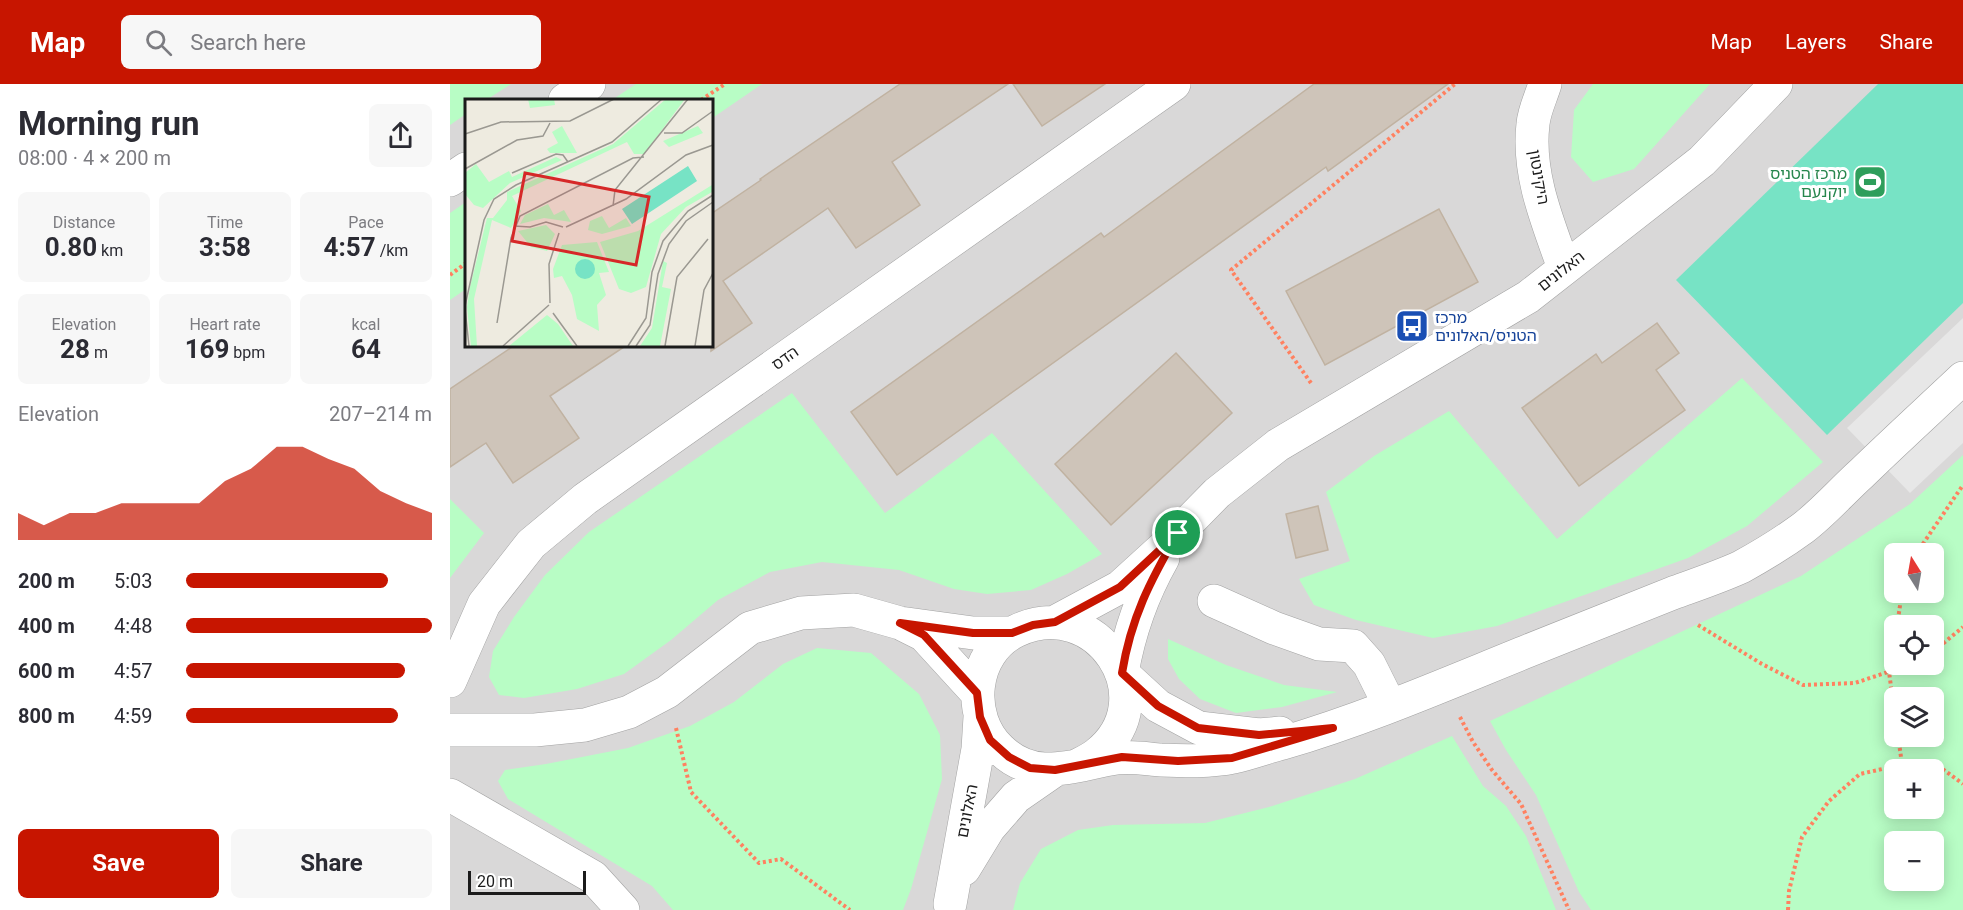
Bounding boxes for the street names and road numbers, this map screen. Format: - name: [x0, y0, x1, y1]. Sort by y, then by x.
- street label: היקינטון: [1525, 148, 1553, 206]
- street label: האלונים: [1534, 247, 1588, 295]
- street label: הדס: [768, 342, 802, 374]
- street label: האלונים: [952, 783, 982, 839]

